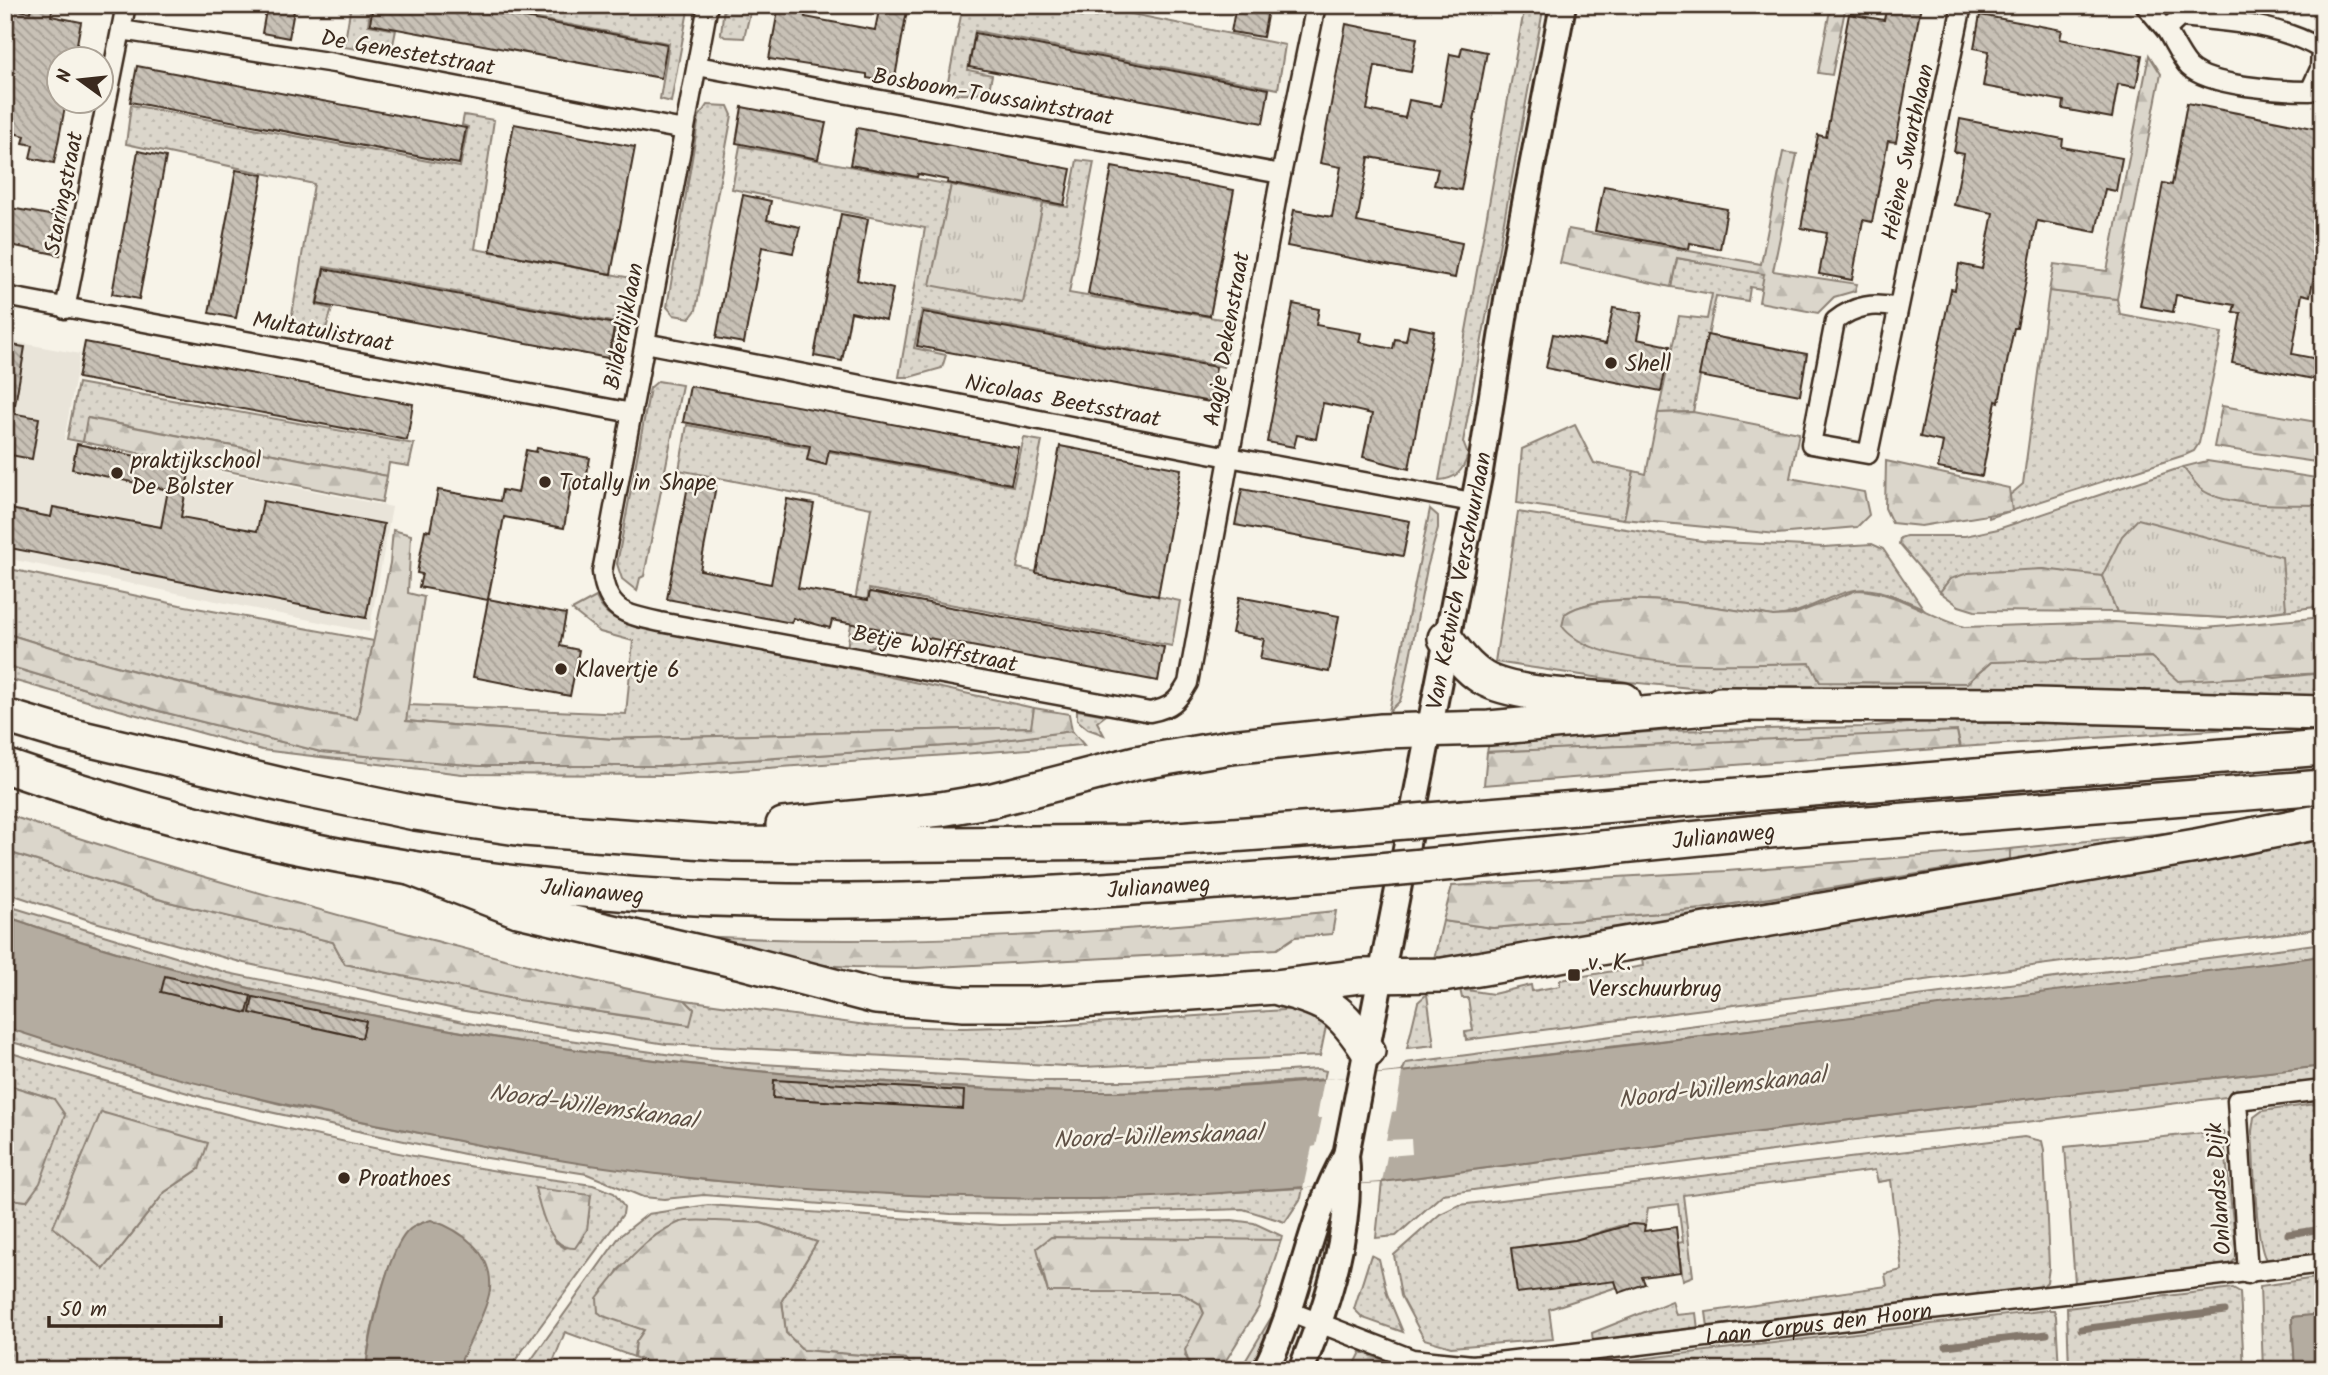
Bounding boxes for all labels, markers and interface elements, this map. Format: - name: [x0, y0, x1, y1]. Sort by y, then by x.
- street label: De Genestetstraat: [318, 21, 499, 87]
- north arrow: [46, 46, 116, 116]
- street label: Bosboom-Toussaintstraat: [869, 59, 1117, 137]
- street label: Hélène Swarthlaan: [1873, 61, 1945, 244]
- text: N: [49, 66, 82, 86]
- street label: Staringstraat: [35, 128, 95, 258]
- street label: Aagje Dekenstraat: [1195, 248, 1261, 429]
- street label: Bilderdijklaan: [595, 260, 655, 393]
- street label: Multatulistraat: [249, 303, 397, 363]
- place label: Shell: [1625, 347, 1672, 383]
- marker: Shell: [1603, 355, 1619, 371]
- street label: Nicolaas Beetsstraat: [962, 365, 1165, 439]
- place label: praktijkschool De Bolster: [130, 444, 261, 506]
- street label: Van Ketwich Verschuurlaan: [1418, 449, 1503, 713]
- marker: praktijkschool De Bolster: [109, 465, 125, 481]
- place label: Totally in Shape: [559, 466, 716, 502]
- marker: Totally in Shape: [537, 474, 553, 490]
- street label: Betje Wolffstraat: [849, 616, 1021, 684]
- place label: Klavertje 6: [575, 653, 680, 689]
- marker: Klavertje 6: [553, 661, 569, 677]
- street label: Julianaweg: [1670, 814, 1777, 861]
- street label: Julianaweg: [1106, 867, 1212, 910]
- street label: Julianaweg: [539, 870, 645, 915]
- place label: v. K. Verschuurbrug: [1588, 946, 1722, 1008]
- marker: v. K. Verschuurbrug: [1566, 967, 1582, 983]
- water label: Noord-Willemskanaal: [1616, 1056, 1832, 1121]
- water label: Noord-Willemskanaal: [487, 1074, 703, 1142]
- water label: Noord-Willemskanaal: [1053, 1114, 1267, 1161]
- street label: Onlandse Dijk: [2197, 1121, 2243, 1256]
- place label: Proathoes: [358, 1162, 451, 1198]
- marker: Proathoes: [336, 1170, 352, 1186]
- scale bar: [49, 1284, 220, 1328]
- text: 50 m: [60, 1294, 107, 1327]
- street label: Laan Corpus den Hoorn: [1703, 1294, 1934, 1357]

